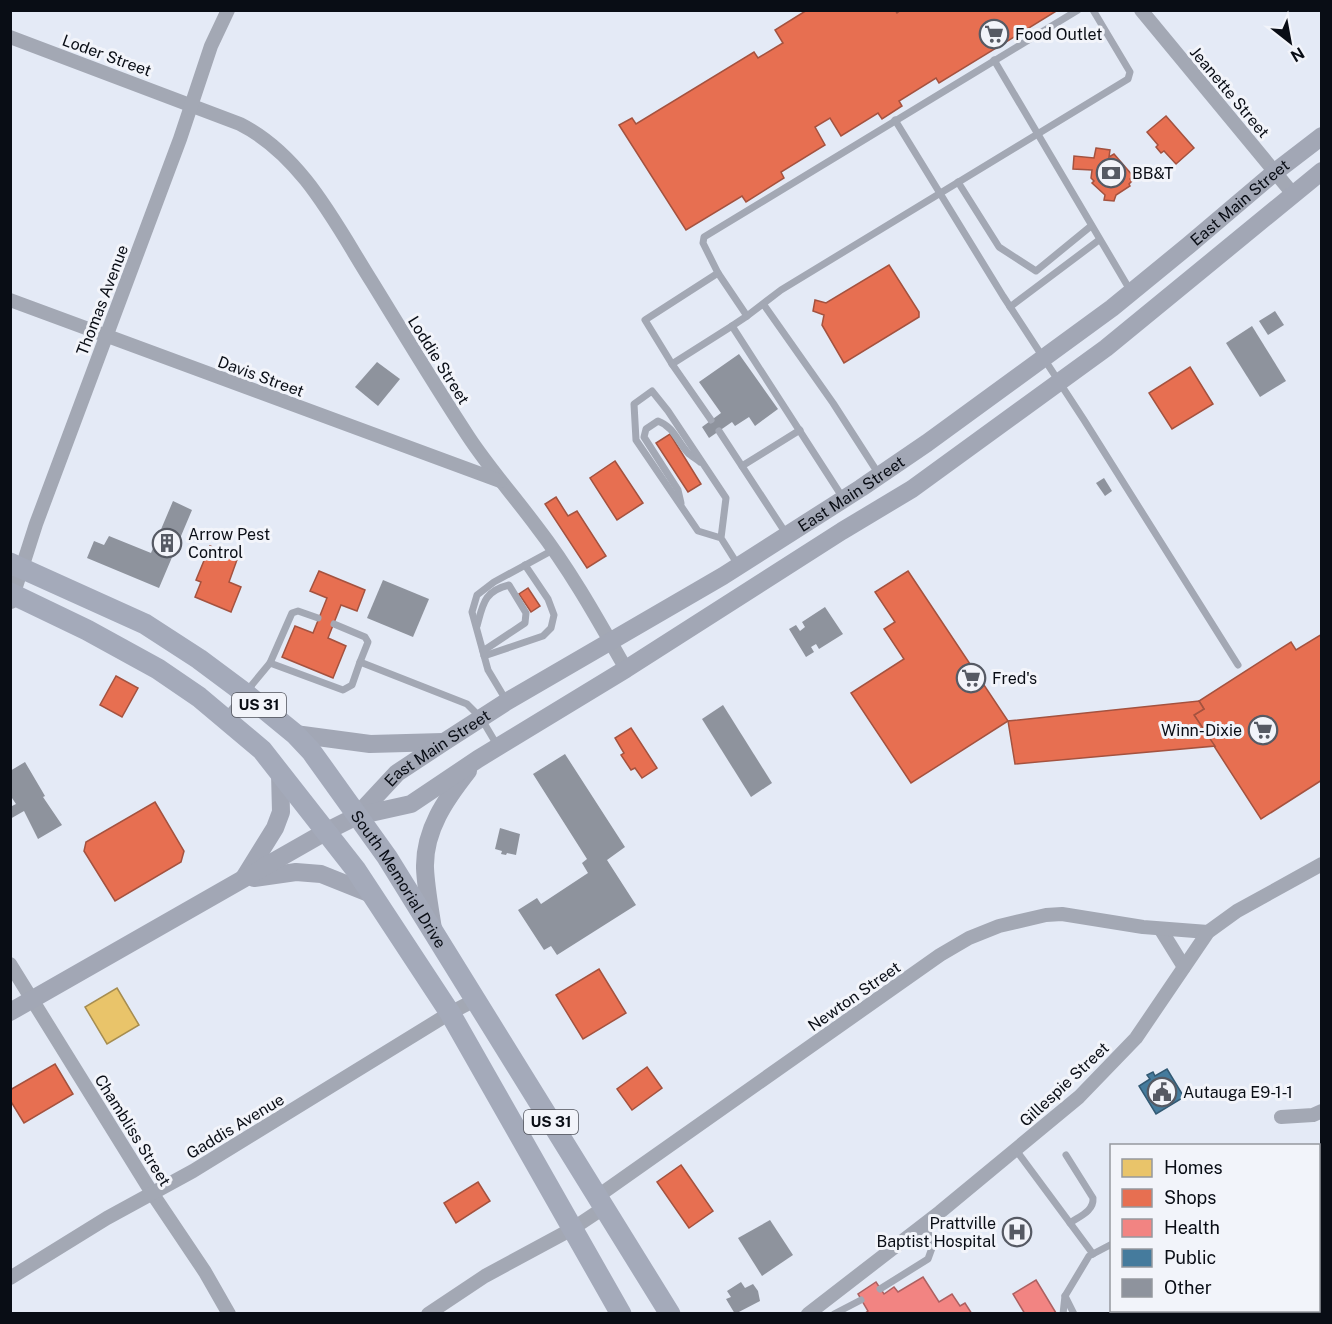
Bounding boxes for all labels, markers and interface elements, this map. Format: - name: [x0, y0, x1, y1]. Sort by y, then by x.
- north arrow: [1260, 12, 1320, 72]
- supermarket icon: Food Outlet: [978, 18, 1010, 50]
- place label: Food Outlet: [1015, 25, 1102, 44]
- street label: Loder Street: [60, 31, 154, 80]
- street label: Jeanette Street: [1186, 43, 1273, 142]
- text: N: [1287, 43, 1308, 66]
- street label: East Main Street: [1187, 156, 1293, 250]
- bank icon: BB&T: [1095, 157, 1127, 189]
- place label: BB&T: [1132, 164, 1174, 183]
- street label: Thomas Avenue: [73, 242, 132, 358]
- street label: Loddie Street: [404, 313, 473, 408]
- street label: Davis Street: [215, 352, 307, 401]
- street label: East Main Street: [794, 452, 908, 536]
- place label: Arrow Pest Control: [188, 525, 270, 562]
- building icon: Arrow Pest Control: [151, 527, 183, 559]
- supermarket icon: Fred's: [955, 662, 987, 694]
- place label: Fred's: [992, 669, 1037, 688]
- road number: US 31: [232, 693, 286, 717]
- street label: East Main Street: [381, 706, 494, 790]
- supermarket icon: Winn-Dixie: [1247, 714, 1279, 746]
- place label: Winn-Dixie: [1161, 721, 1242, 740]
- street label: South Memorial Drive: [347, 807, 450, 952]
- street label: Newton Street: [804, 958, 904, 1035]
- street label: Gillespie Street: [1016, 1038, 1113, 1131]
- street label: Chambliss Street: [91, 1071, 175, 1190]
- public building icon: Autauga E9-1-1: [1146, 1076, 1178, 1108]
- place label: Autauga E9-1-1: [1183, 1083, 1293, 1102]
- street label: Gaddis Avenue: [183, 1090, 288, 1163]
- road number: US 31: [524, 1110, 578, 1134]
- legend: [1110, 1144, 1320, 1312]
- text: Homes: [1164, 1157, 1223, 1178]
- text: Shops: [1164, 1187, 1216, 1208]
- place label: Prattville Baptist Hospital: [876, 1214, 996, 1251]
- hospital icon: Prattville Baptist Hospital: [1001, 1216, 1033, 1248]
- text: Health: [1164, 1217, 1220, 1238]
- text: Public: [1164, 1247, 1216, 1268]
- text: Other: [1164, 1277, 1212, 1298]

